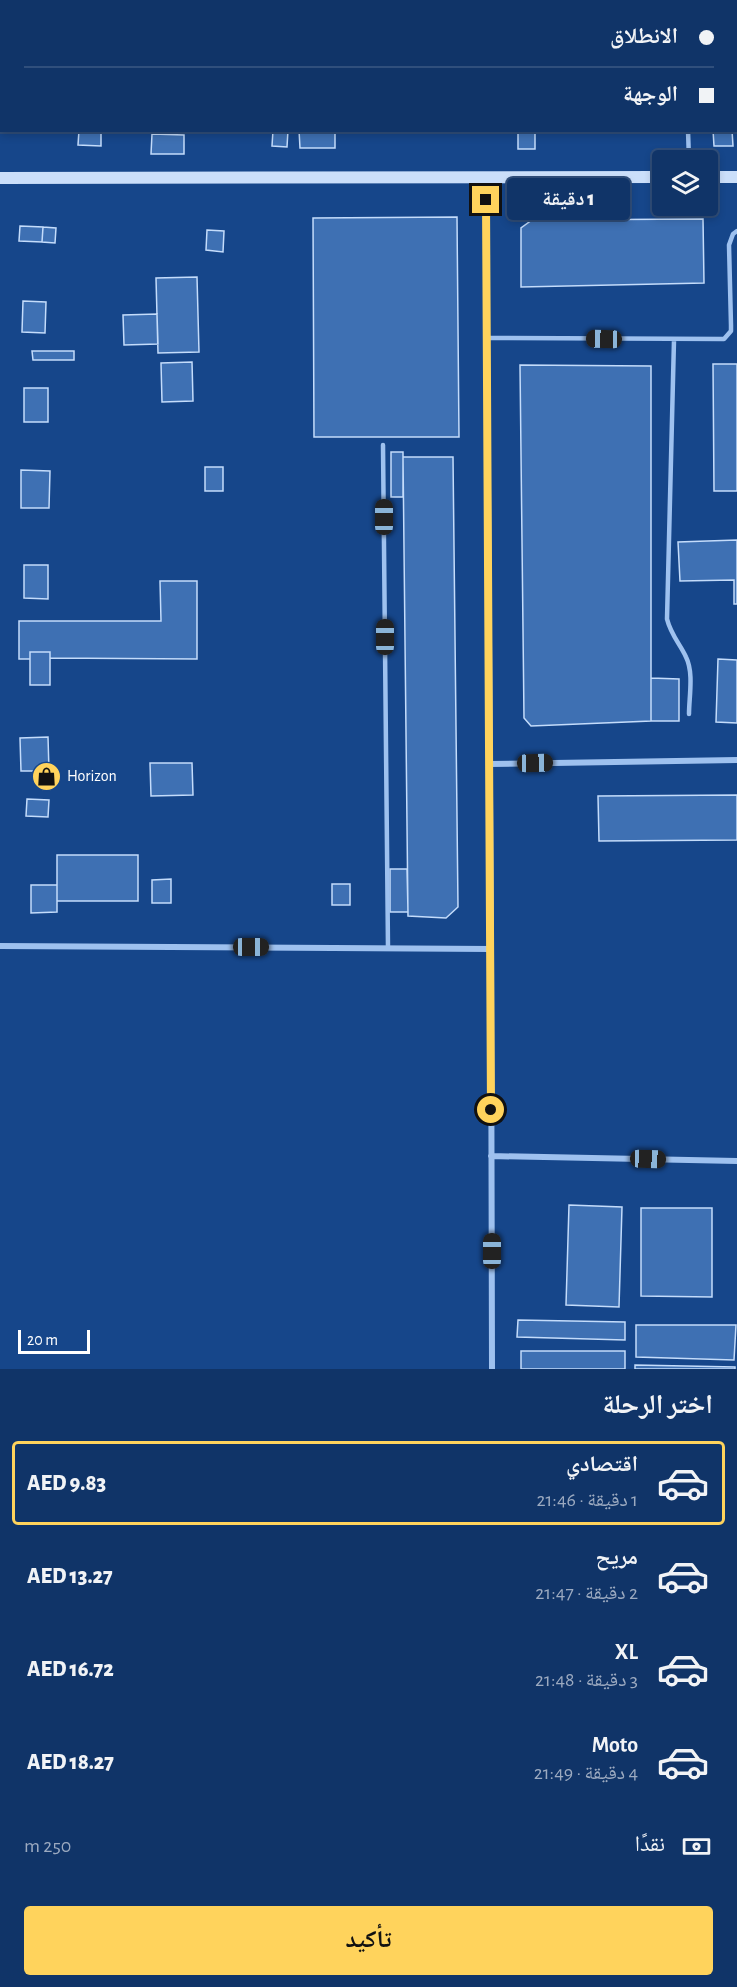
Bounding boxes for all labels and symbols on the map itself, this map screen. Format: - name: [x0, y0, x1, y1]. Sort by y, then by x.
- callout: 1 دقيقة: [507, 179, 630, 221]
- route end: [472, 186, 499, 213]
- car: [586, 330, 622, 348]
- car: [375, 499, 393, 535]
- car: [376, 619, 394, 655]
- car: [517, 754, 553, 772]
- shop icon: Horizon: [30, 760, 62, 792]
- place label: Horizon: [67, 768, 117, 784]
- car: [233, 938, 269, 956]
- route start: [477, 1096, 504, 1123]
- car: [630, 1149, 666, 1169]
- car: [483, 1233, 501, 1269]
- scale bar: [18, 1327, 90, 1354]

